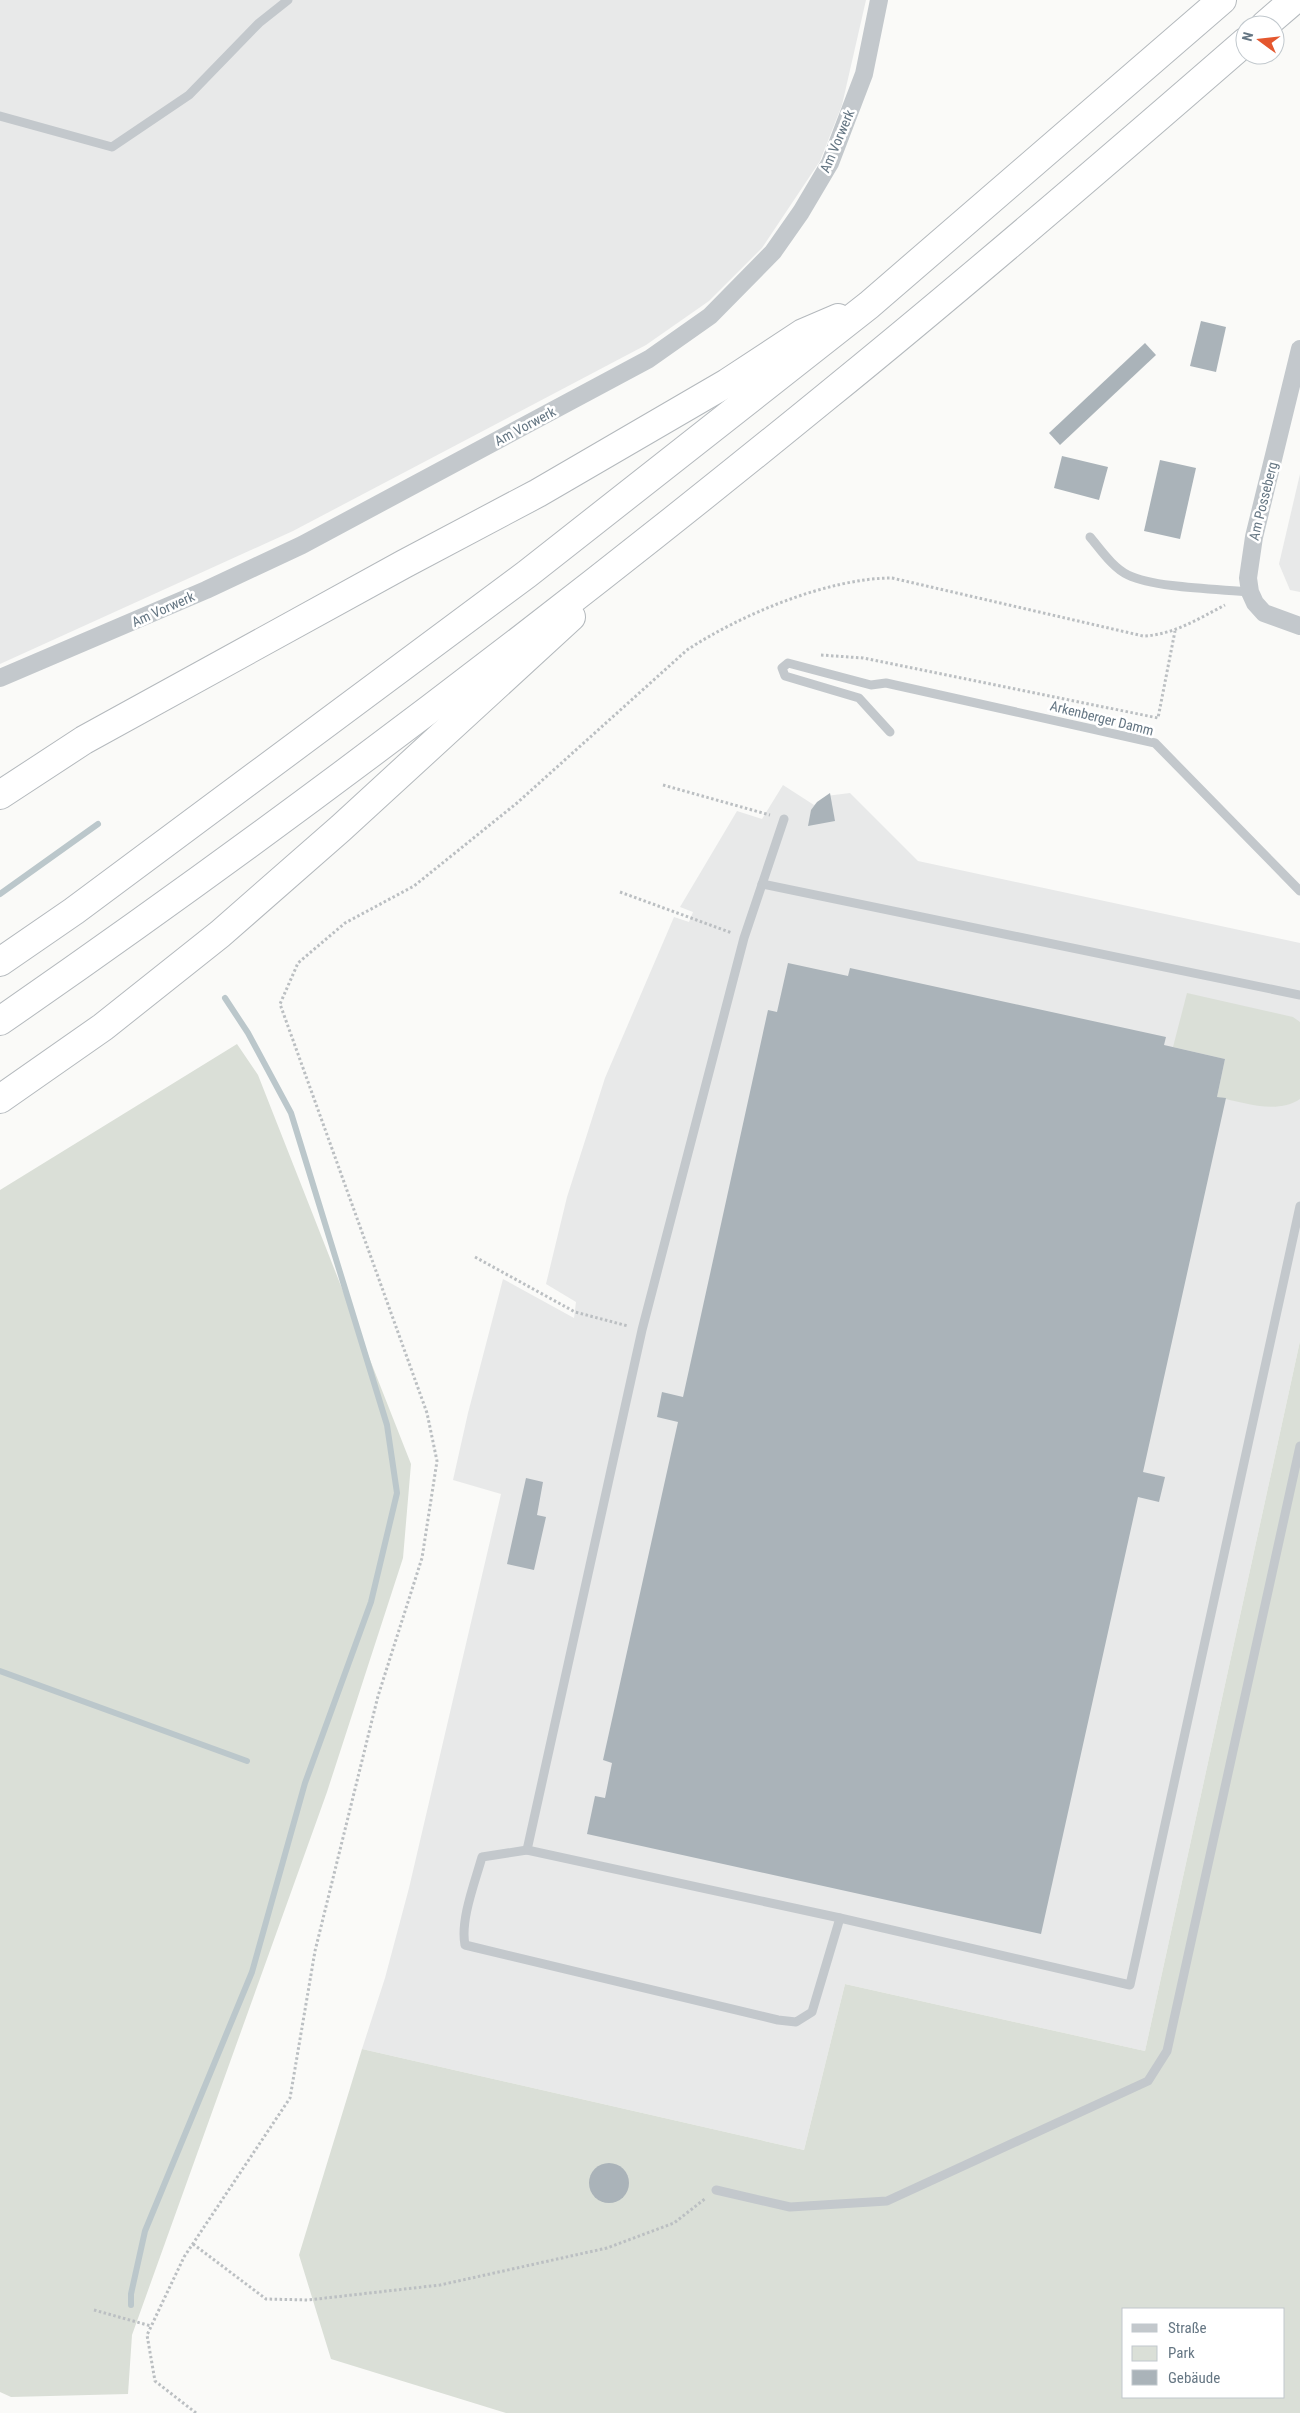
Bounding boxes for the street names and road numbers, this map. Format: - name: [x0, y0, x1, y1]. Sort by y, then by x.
- street label: Am Vorwerk: [817, 106, 858, 175]
- street label: Am Vorwerk: [492, 403, 559, 449]
- street label: Am Posseberg: [1246, 460, 1280, 542]
- street label: Am Vorwerk: [129, 588, 197, 630]
- street label: Arkenberger Damm: [1049, 697, 1155, 739]

